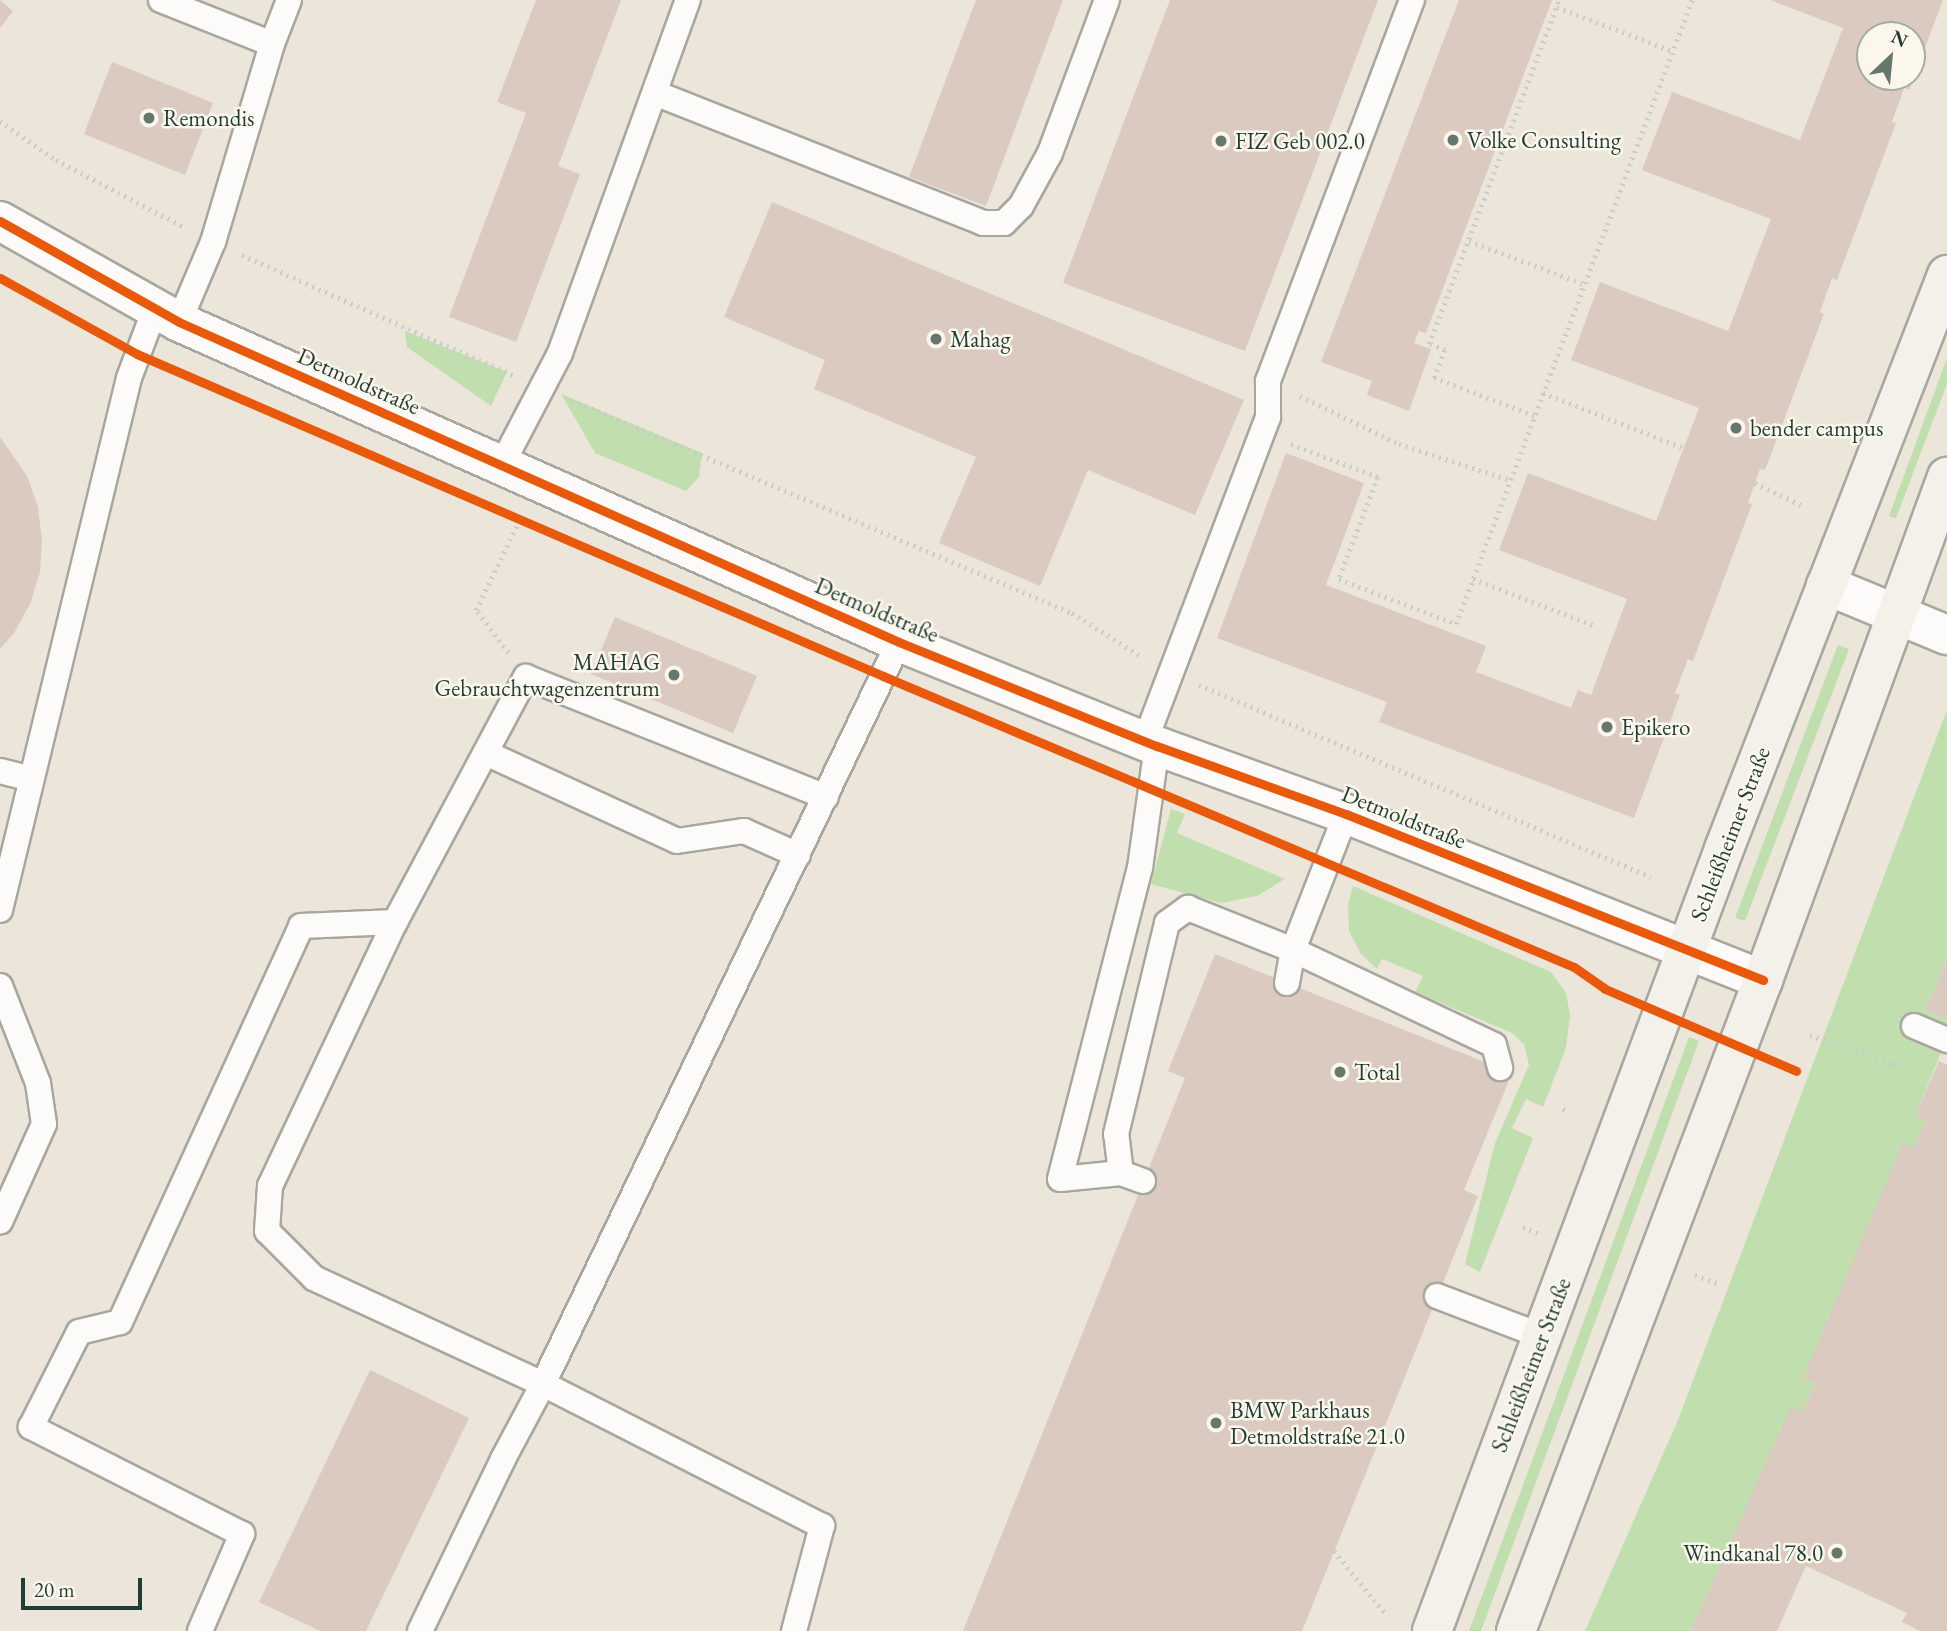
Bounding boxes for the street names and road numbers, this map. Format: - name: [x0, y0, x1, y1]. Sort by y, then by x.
- street label: Detmoldstraße: [293, 342, 425, 420]
- street label: Detmoldstraße: [811, 572, 943, 648]
- street label: Schleißheimer Straße: [1684, 743, 1776, 925]
- street label: Detmoldstraße: [1338, 780, 1470, 854]
- street label: Schleißheimer Straße: [1485, 1274, 1577, 1456]

